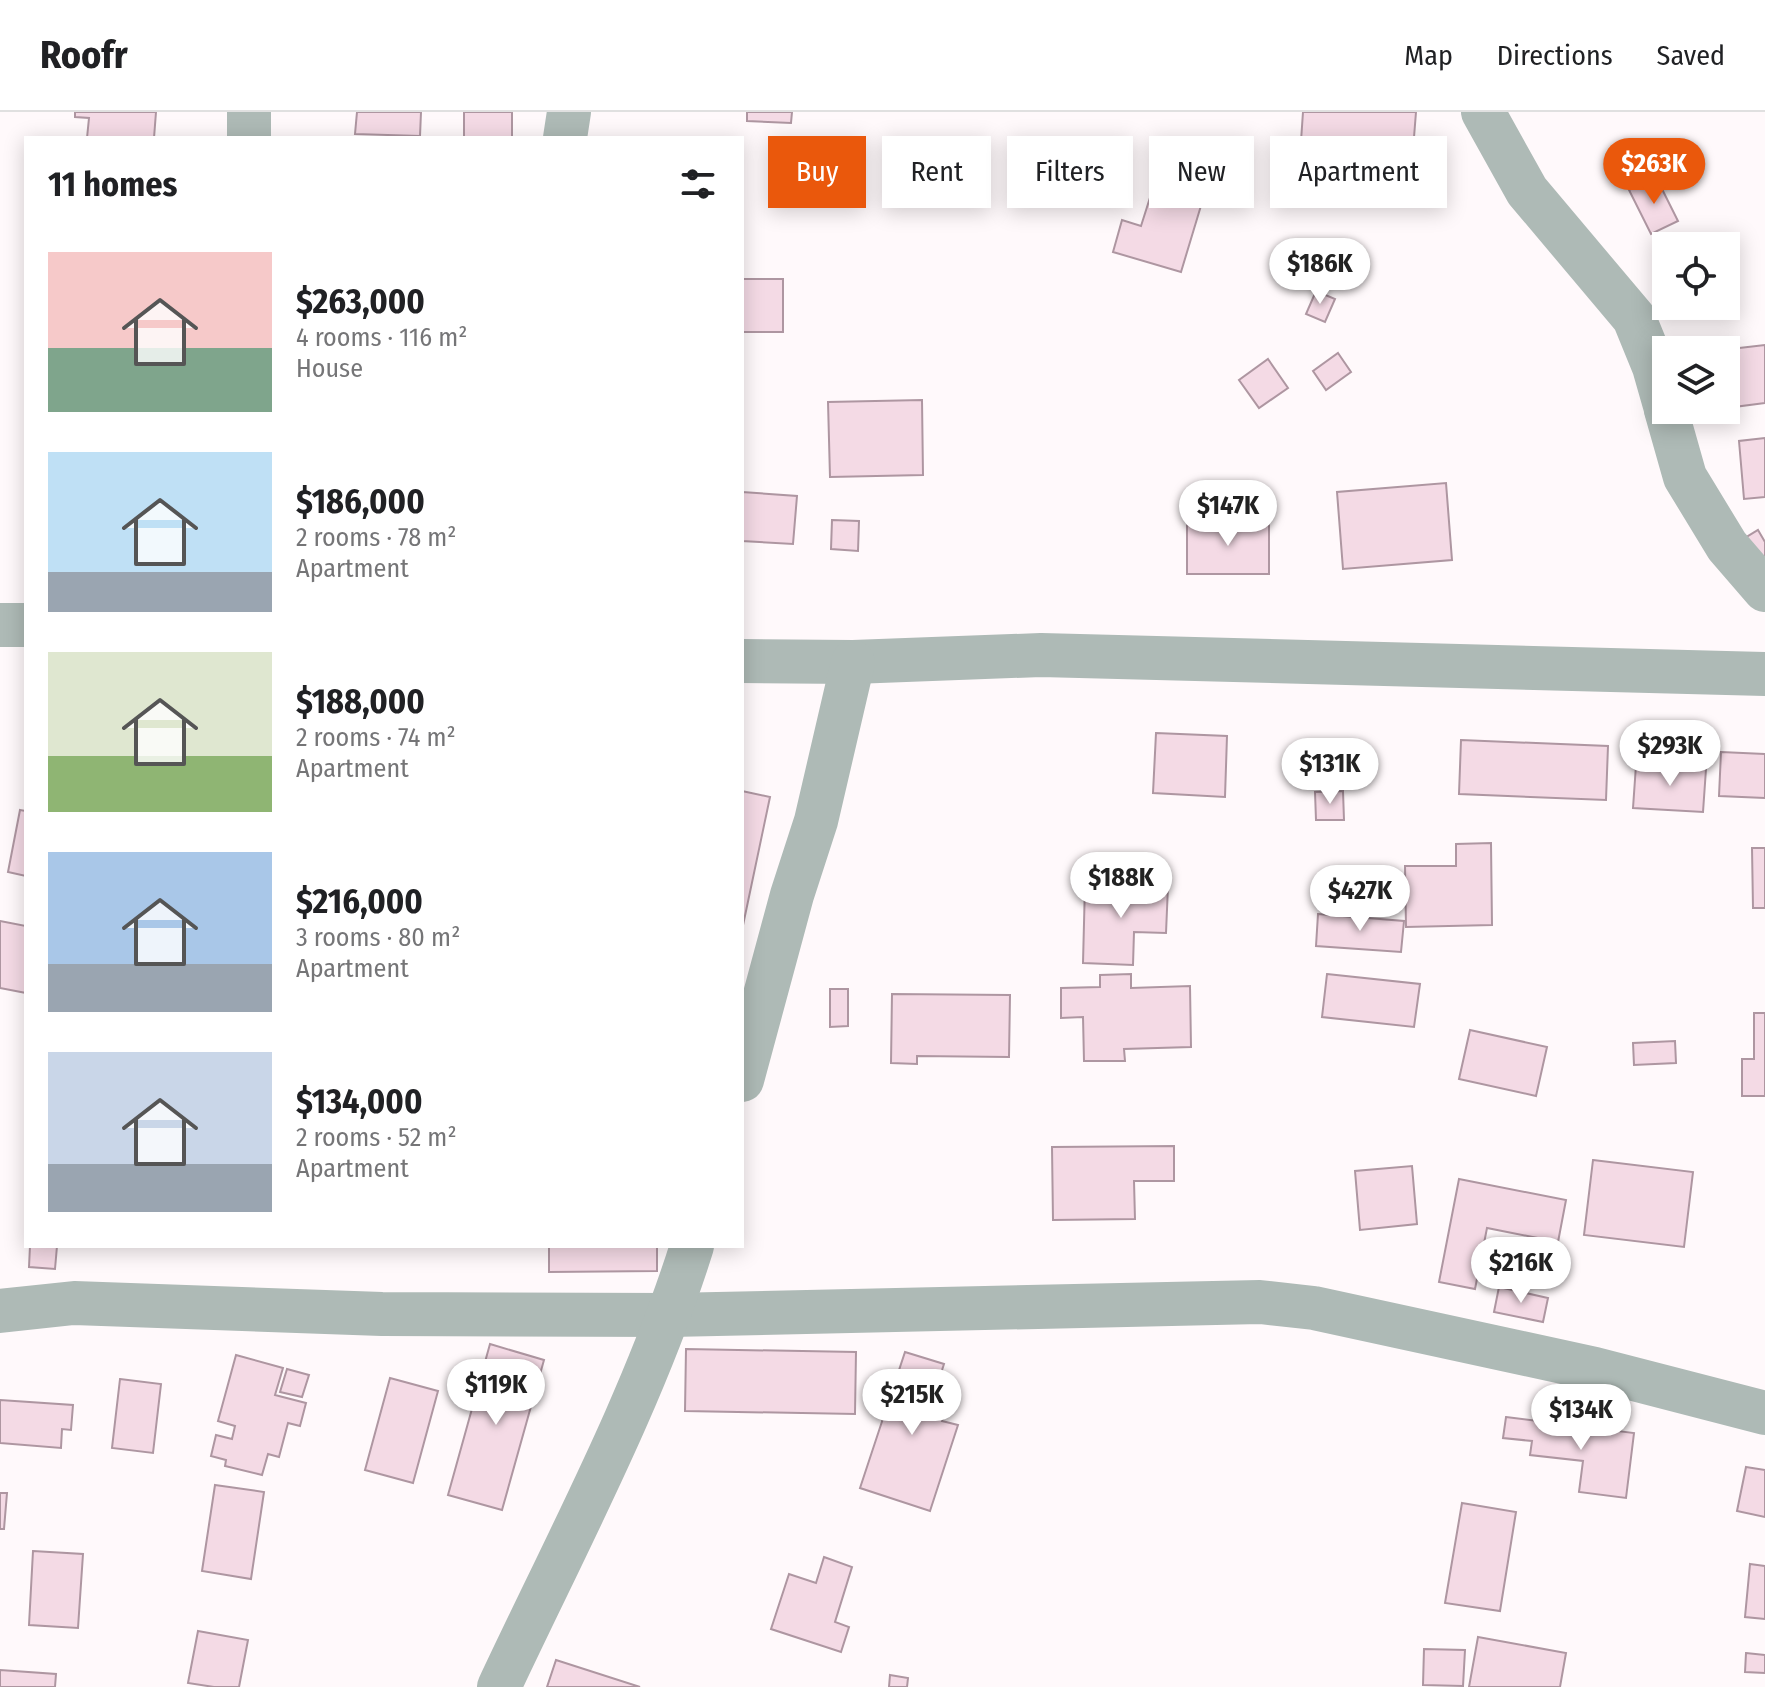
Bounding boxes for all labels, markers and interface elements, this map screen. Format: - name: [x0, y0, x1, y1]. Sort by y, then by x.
- text: Roofr: [40, 32, 128, 78]
- text: Map: [1404, 39, 1453, 72]
- text: Directions: [1497, 39, 1613, 72]
- text: Saved: [1657, 39, 1725, 72]
- chip: Buy: [768, 136, 866, 208]
- chip: Rent: [882, 136, 991, 208]
- chip: Filters: [1007, 136, 1133, 208]
- chip: New: [1149, 136, 1254, 208]
- chip: Apartment: [1270, 136, 1447, 208]
- pin: $263K: [1598, 138, 1710, 206]
- text: $263K: [1621, 148, 1687, 179]
- icon: filters: [676, 162, 720, 206]
- text: 11 homes: [48, 164, 177, 205]
- map controls: [1652, 232, 1740, 424]
- button: locate: [1652, 232, 1740, 320]
- pin: $186K: [1264, 238, 1376, 306]
- text: $186K: [1287, 248, 1353, 279]
- text: $263,000: [296, 281, 425, 322]
- icon: home: [112, 284, 208, 380]
- text: 4 rooms · 116 m²: [296, 322, 467, 353]
- button: layers: [1652, 336, 1740, 424]
- text: House: [296, 353, 363, 384]
- pin: $147K: [1172, 480, 1284, 548]
- text: $186,000: [296, 481, 425, 522]
- icon: home: [112, 484, 208, 580]
- text: $147K: [1197, 490, 1259, 521]
- text: 2 rooms · 78 m²: [296, 522, 457, 553]
- text: Apartment: [296, 553, 409, 584]
- text: $188,000: [296, 681, 425, 722]
- icon: home: [112, 684, 208, 780]
- pin: $293K: [1614, 720, 1726, 788]
- text: 2 rooms · 74 m²: [296, 722, 456, 753]
- text: $293K: [1638, 730, 1702, 761]
- pin: $131K: [1274, 738, 1386, 806]
- text: $131K: [1300, 748, 1360, 779]
- text: Apartment: [296, 753, 409, 784]
- pin: $188K: [1065, 852, 1177, 920]
- text: $188K: [1088, 862, 1154, 893]
- pin: $427K: [1304, 865, 1416, 933]
- text: $427K: [1328, 875, 1392, 906]
- text: $216,000: [296, 881, 423, 922]
- icon: home: [112, 884, 208, 980]
- text: 3 rooms · 80 m²: [296, 922, 460, 953]
- text: Apartment: [296, 953, 409, 984]
- text: $134,000: [296, 1081, 422, 1122]
- icon: home: [112, 1084, 208, 1180]
- text: 2 rooms · 52 m²: [296, 1122, 457, 1153]
- text: Apartment: [296, 1153, 409, 1184]
- pin: $216K: [1465, 1237, 1577, 1305]
- text: $216K: [1489, 1247, 1553, 1278]
- pin: $119K: [440, 1359, 552, 1427]
- text: $119K: [465, 1369, 527, 1400]
- pin: $215K: [856, 1369, 968, 1437]
- text: $215K: [880, 1379, 944, 1410]
- pin: $134K: [1525, 1384, 1637, 1452]
- text: $134K: [1549, 1394, 1613, 1425]

